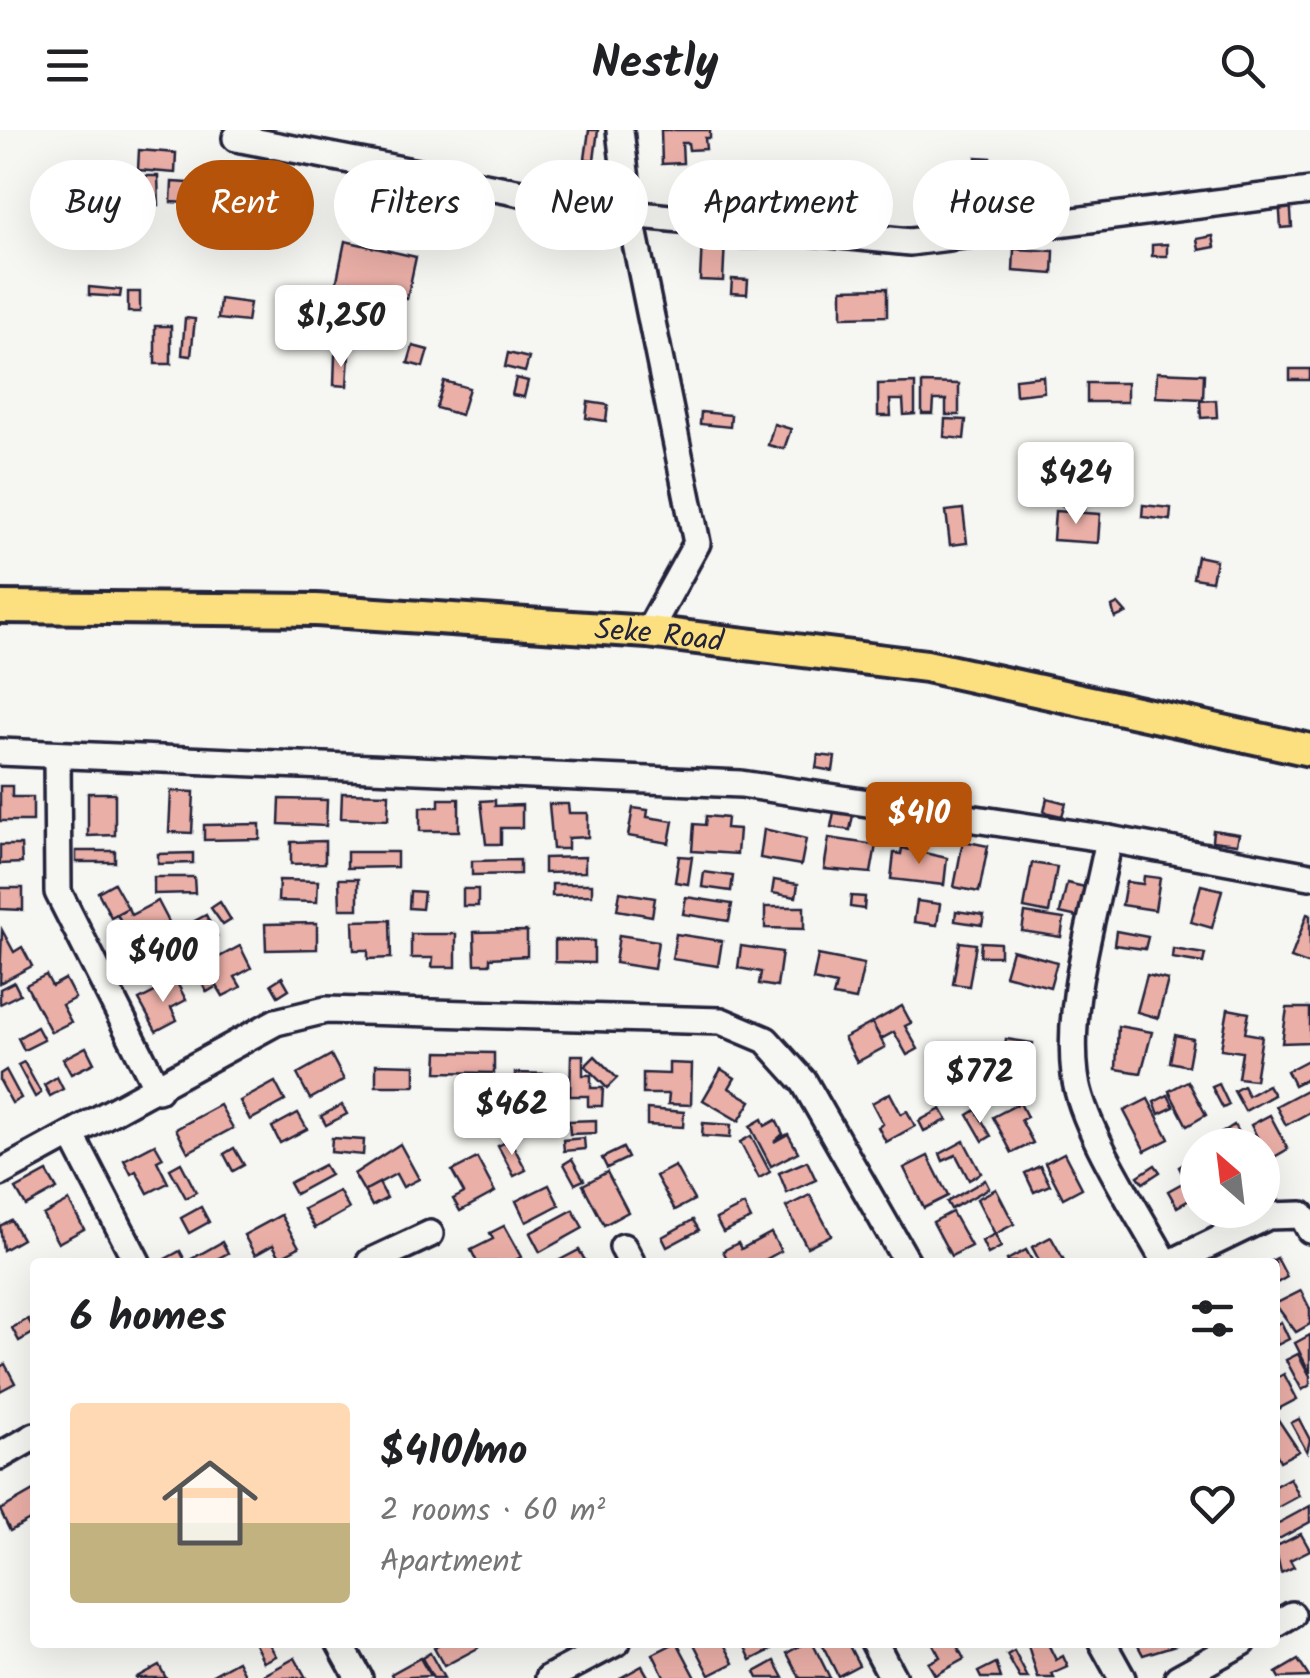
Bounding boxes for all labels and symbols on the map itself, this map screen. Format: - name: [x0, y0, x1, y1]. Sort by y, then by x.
- pin: $1,250: [260, 285, 422, 370]
- pin: $424: [1017, 442, 1135, 527]
- street label: Seke Road: [593, 607, 727, 667]
- pin: $410: [860, 782, 978, 867]
- pin: $400: [104, 920, 222, 1005]
- pin: $772: [921, 1041, 1039, 1126]
- pin: $462: [453, 1073, 571, 1158]
- north arrow: [1180, 1128, 1280, 1228]

